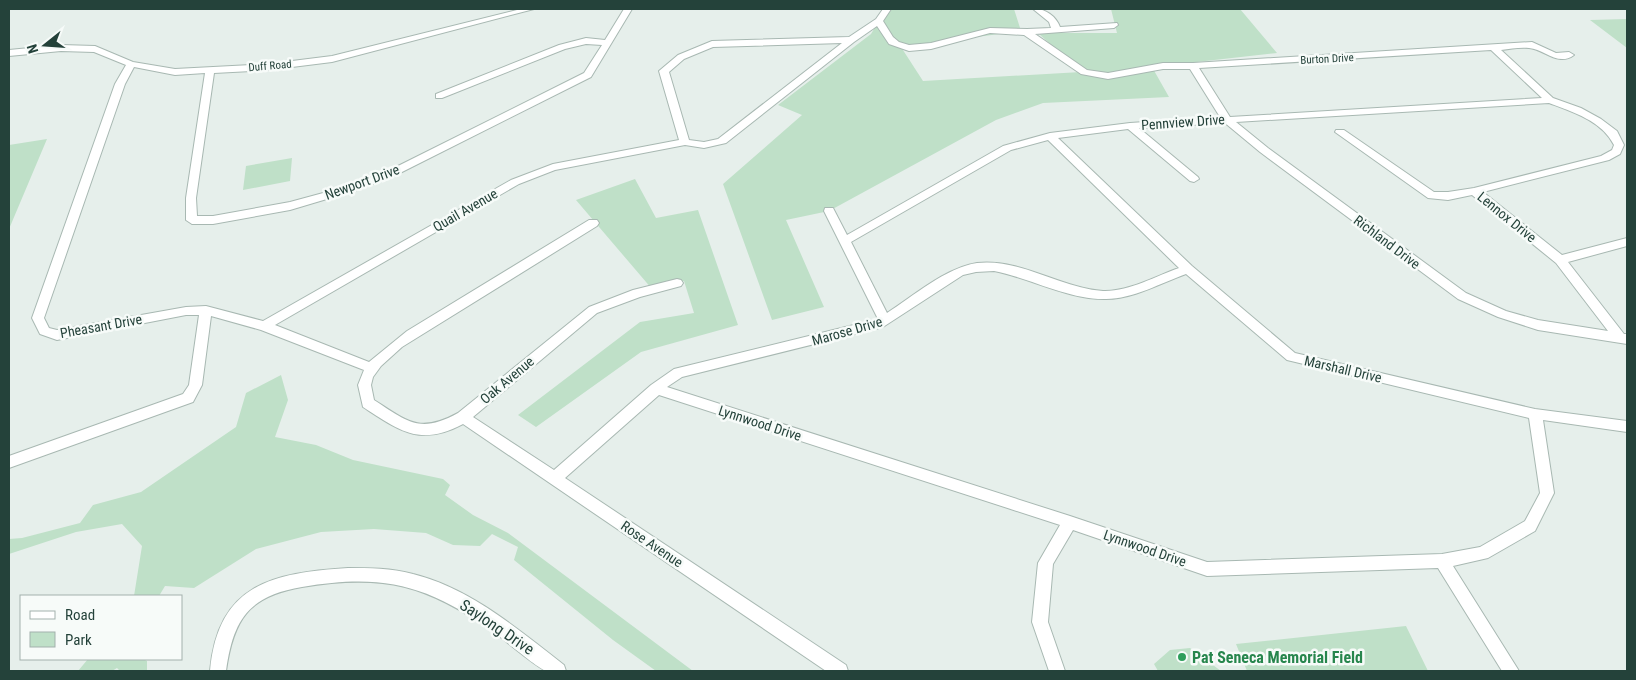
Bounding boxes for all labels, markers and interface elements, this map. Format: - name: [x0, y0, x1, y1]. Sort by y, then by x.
- north arrow: [20, 20, 70, 70]
- text: N: [24, 42, 41, 55]
- street label: Burton Drive: [1300, 51, 1354, 67]
- street label: Duff Road: [248, 58, 292, 74]
- street label: Pennview Drive: [1141, 111, 1226, 133]
- street label: Newport Drive: [323, 161, 402, 203]
- street label: Quail Avenue: [430, 185, 500, 235]
- street label: Lennox Drive: [1474, 188, 1540, 246]
- street label: Richland Drive: [1351, 212, 1424, 272]
- street label: Pheasant Drive: [59, 311, 144, 341]
- street label: Marose Drive: [810, 313, 884, 349]
- street label: Marshall Drive: [1303, 352, 1384, 386]
- street label: Oak Avenue: [477, 353, 537, 407]
- street label: Lynnwood Drive: [716, 402, 804, 444]
- street label: Rose Avenue: [618, 518, 686, 571]
- street label: Lynnwood Drive: [1102, 526, 1189, 570]
- legend: [20, 595, 182, 660]
- street label: Saylong Drive: [456, 595, 538, 659]
- text: Road: [65, 606, 95, 624]
- text: Park: [65, 631, 92, 649]
- place label: Pat Seneca Memorial Field: [1192, 648, 1363, 667]
- marker: Pat Seneca Memorial Field: [1176, 651, 1188, 663]

